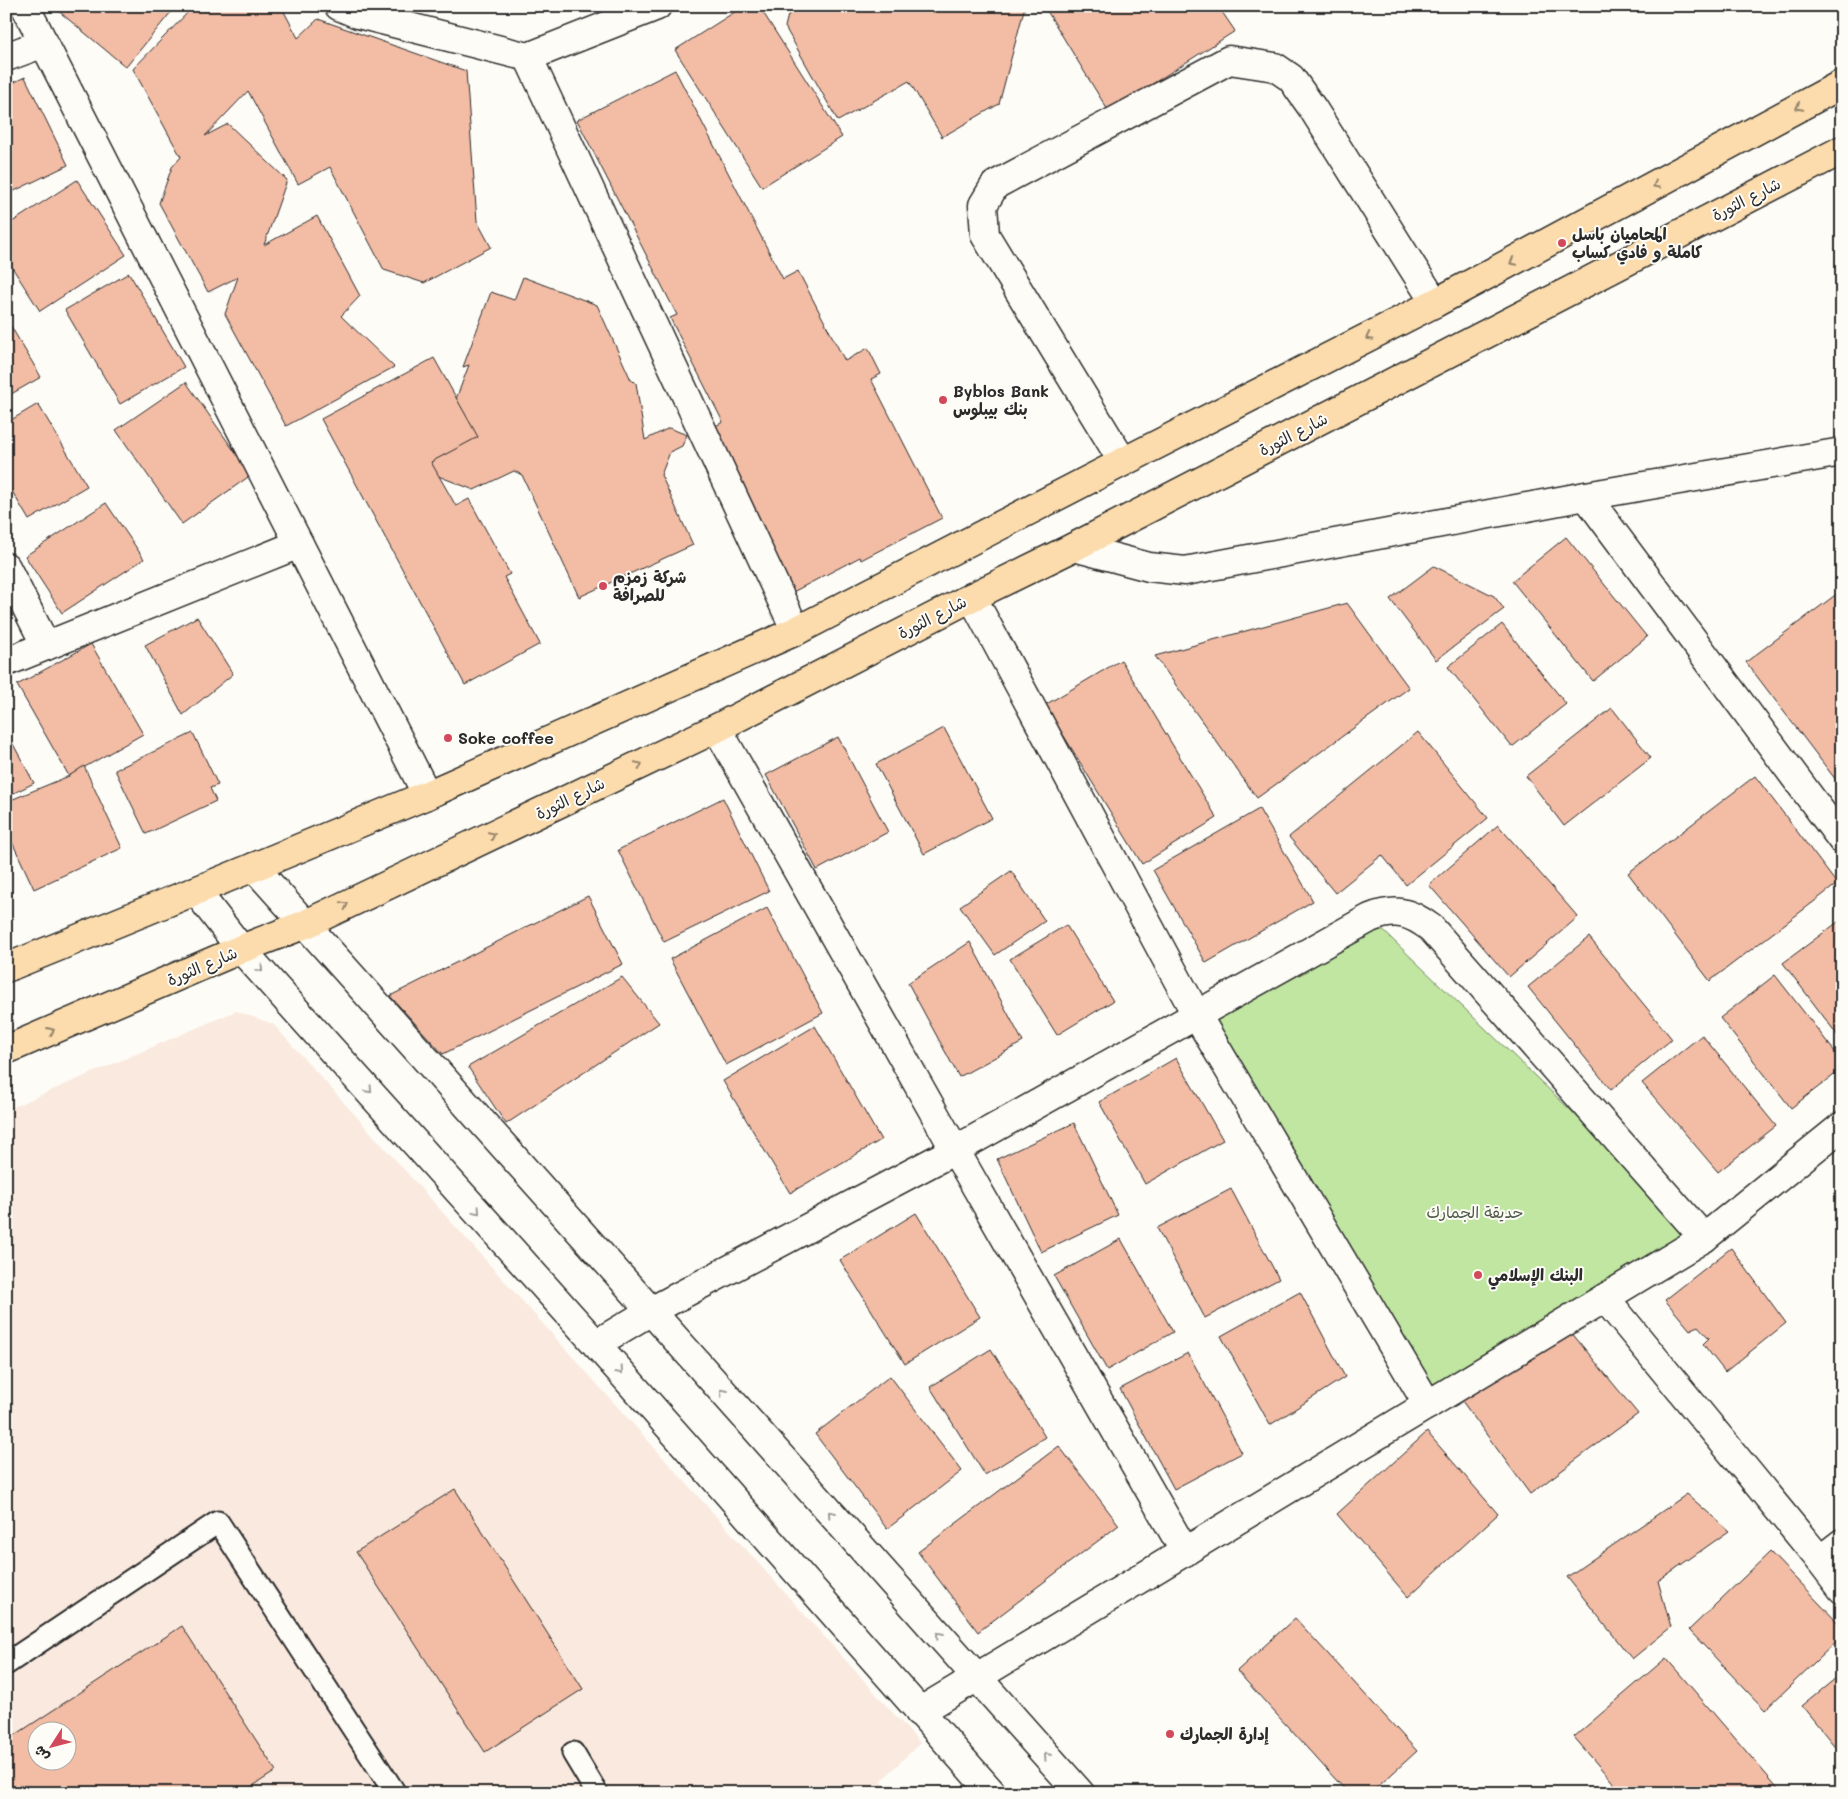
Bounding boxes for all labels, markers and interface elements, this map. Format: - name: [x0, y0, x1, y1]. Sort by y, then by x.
- one-way arrow: [1795, 101, 1804, 111]
- street label: شارع الثورة: [1708, 172, 1785, 227]
- one-way arrow: [1652, 178, 1661, 188]
- place label: المحاميان باسل كاملة و فادي كساب: [1572, 223, 1703, 265]
- marker: المحاميان باسل كاملة و فادي كساب: [1556, 237, 1568, 249]
- one-way arrow: [1509, 255, 1518, 265]
- one-way arrow: [1365, 331, 1374, 341]
- place label: Byblos Bank بنك بيبلوس: [953, 380, 1049, 421]
- marker: Byblos Bank بنك بيبلوس: [937, 394, 949, 406]
- street label: شارع الثورة: [1255, 407, 1332, 462]
- place label: شركة زمزم للصرافة: [613, 566, 686, 605]
- marker: شركة زمزم للصرافة: [597, 580, 609, 592]
- street label: شارع الثورة: [894, 590, 971, 645]
- place label: Soke coffee: [458, 727, 554, 748]
- marker: Soke coffee: [442, 732, 454, 744]
- one-way arrow: [633, 761, 642, 771]
- street label: شارع الثورة: [532, 772, 609, 825]
- one-way arrow: [487, 831, 496, 841]
- one-way arrow: [340, 902, 349, 912]
- street label: شارع الثورة: [163, 941, 241, 992]
- one-way arrow: [254, 964, 263, 973]
- one-way arrow: [46, 1026, 55, 1037]
- one-way arrow: [363, 1085, 372, 1094]
- park label: حديقة الجمارك: [1426, 1201, 1524, 1222]
- one-way arrow: [471, 1206, 480, 1215]
- place label: البنك الإسلامي: [1488, 1264, 1583, 1290]
- marker: البنك الإسلامي: [1472, 1269, 1484, 1281]
- one-way arrow: [615, 1366, 624, 1375]
- one-way arrow: [720, 1388, 729, 1397]
- one-way arrow: [828, 1510, 837, 1519]
- one-way arrow: [936, 1632, 945, 1641]
- north arrow: [28, 1722, 78, 1772]
- place label: إدارة الجمارك: [1180, 1723, 1269, 1745]
- marker: إدارة الجمارك: [1164, 1728, 1176, 1740]
- text: ش: [29, 1742, 53, 1766]
- one-way arrow: [1044, 1753, 1053, 1762]

